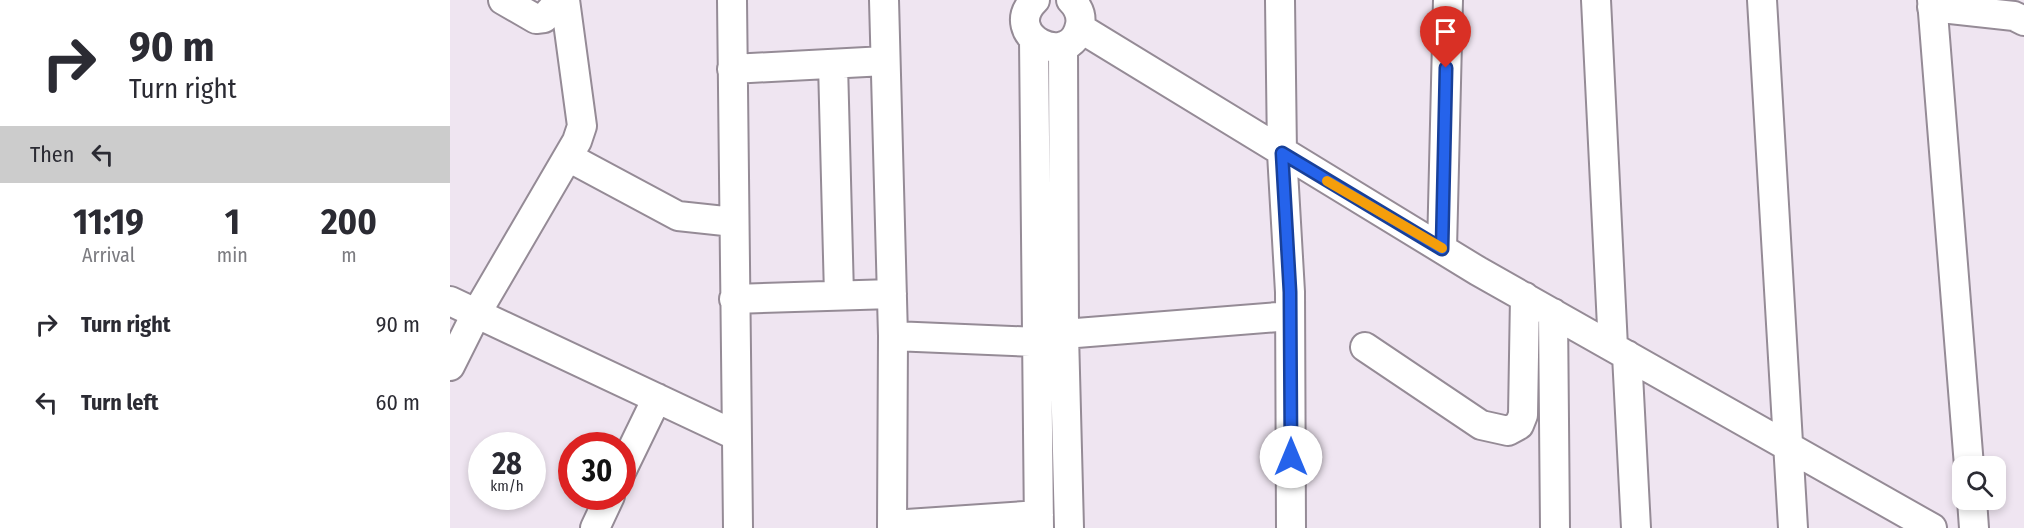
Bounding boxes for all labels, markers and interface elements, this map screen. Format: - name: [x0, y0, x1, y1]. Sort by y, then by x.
- pin: [1420, 6, 1471, 68]
- icon: arrive: [1429, 15, 1462, 48]
- text: 90 m: [129, 22, 214, 72]
- icon: right: [30, 24, 108, 102]
- text: Turn right: [129, 73, 237, 105]
- icon: left: [86, 138, 119, 171]
- text: Then: [30, 141, 74, 168]
- text: 11:19: [73, 200, 144, 244]
- text: 1: [225, 200, 240, 244]
- text: 200: [321, 200, 377, 244]
- text: Arrival: [82, 243, 135, 267]
- text: min: [217, 243, 248, 267]
- text: m: [341, 243, 357, 267]
- icon: right: [30, 308, 63, 341]
- text: Turn right: [81, 311, 170, 338]
- text: 90 m: [376, 311, 420, 338]
- icon: left: [30, 386, 63, 419]
- text: Turn left: [81, 389, 159, 416]
- text: 60 m: [376, 389, 420, 416]
- position arrow: [1259, 425, 1323, 489]
- speed limit sign: 30: [558, 432, 636, 510]
- text: 28: [492, 446, 522, 482]
- map controls: [1952, 456, 2006, 510]
- button: search: [1952, 456, 2006, 510]
- text: km/h: [490, 477, 524, 495]

